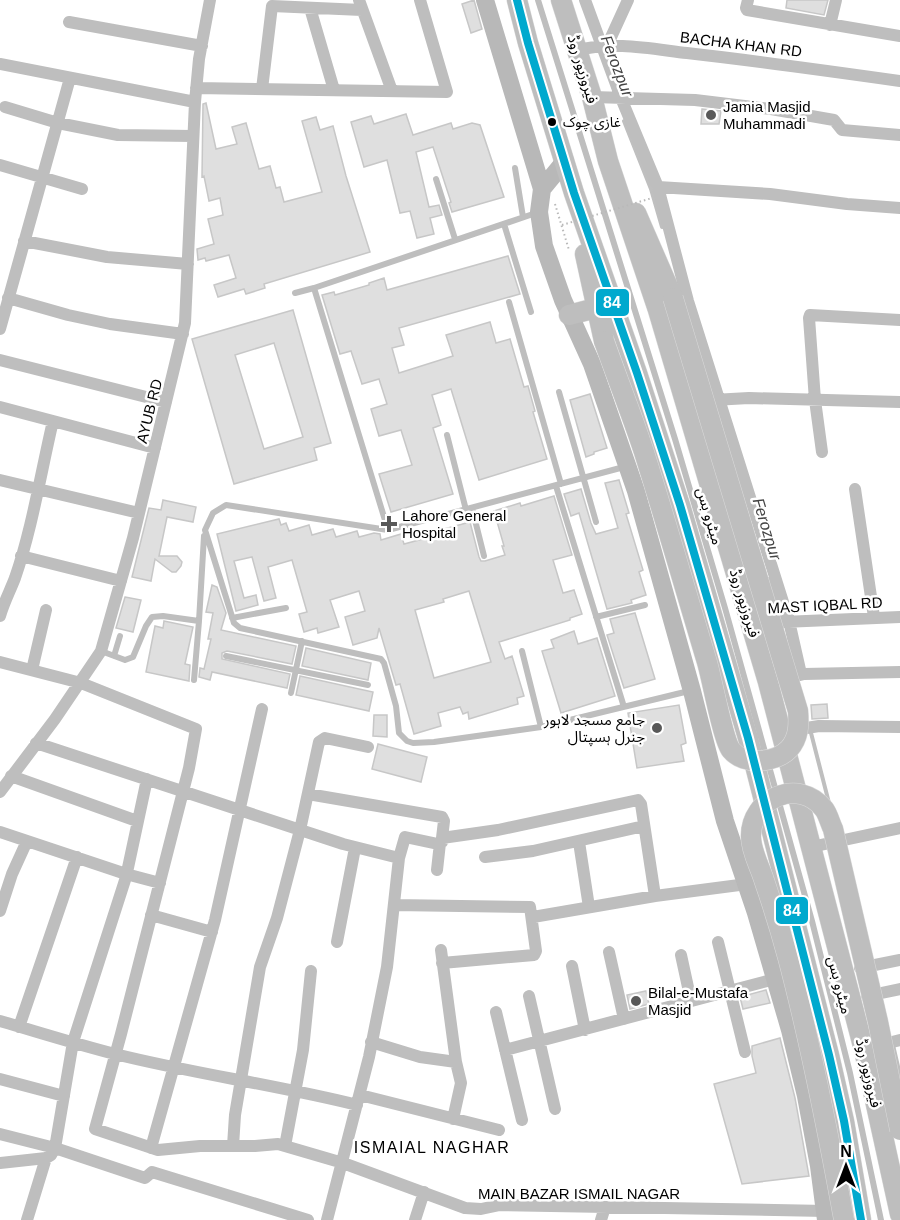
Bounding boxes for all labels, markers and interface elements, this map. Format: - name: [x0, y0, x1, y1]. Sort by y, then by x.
- street label: BACHA KHAN RD: [679, 28, 803, 60]
- street label: فیروزپور روڈ: [563, 33, 602, 106]
- water label: Ferozpur: [598, 33, 637, 100]
- place label: Jamia Masjid Muhammadi: [723, 98, 811, 132]
- marker: Jamia Masjid Muhammadi: [704, 108, 718, 122]
- place label: غازی چوک: [563, 114, 621, 132]
- marker: غازی چوک: [546, 116, 558, 128]
- line badge: 84: [595, 288, 630, 317]
- text: 84: [603, 294, 621, 311]
- street label: AYUB RD: [133, 377, 165, 445]
- street label: میٹرو بس: [693, 485, 726, 547]
- water label: Ferozpur: [750, 496, 785, 563]
- place label: Lahore General Hospital: [402, 507, 506, 541]
- marker: Lahore General Hospital: [380, 515, 398, 533]
- street label: فیروزپور روڈ: [725, 567, 764, 640]
- street label: MAST IQBAL RD: [767, 593, 883, 616]
- place label: جامع مسجد لاہور جنرل ہسپتال: [543, 711, 645, 747]
- marker: جامع مسجد لاہور جنرل ہسپتال: [650, 721, 664, 735]
- line badge: 84: [775, 896, 809, 925]
- text: 84: [783, 902, 801, 919]
- street label: میٹرو بس: [824, 954, 855, 1016]
- place label: Bilal-e-Mustafa Masjid: [648, 984, 749, 1018]
- marker: Bilal-e-Mustafa Masjid: [629, 994, 643, 1008]
- street label: فیروزپور روڈ: [851, 1037, 885, 1110]
- north arrow: [816, 1136, 876, 1196]
- district label: ISMAIAL NAGHAR: [354, 1139, 510, 1156]
- text: N: [840, 1143, 852, 1160]
- street label: MAIN BAZAR ISMAIL NAGAR: [478, 1185, 680, 1202]

